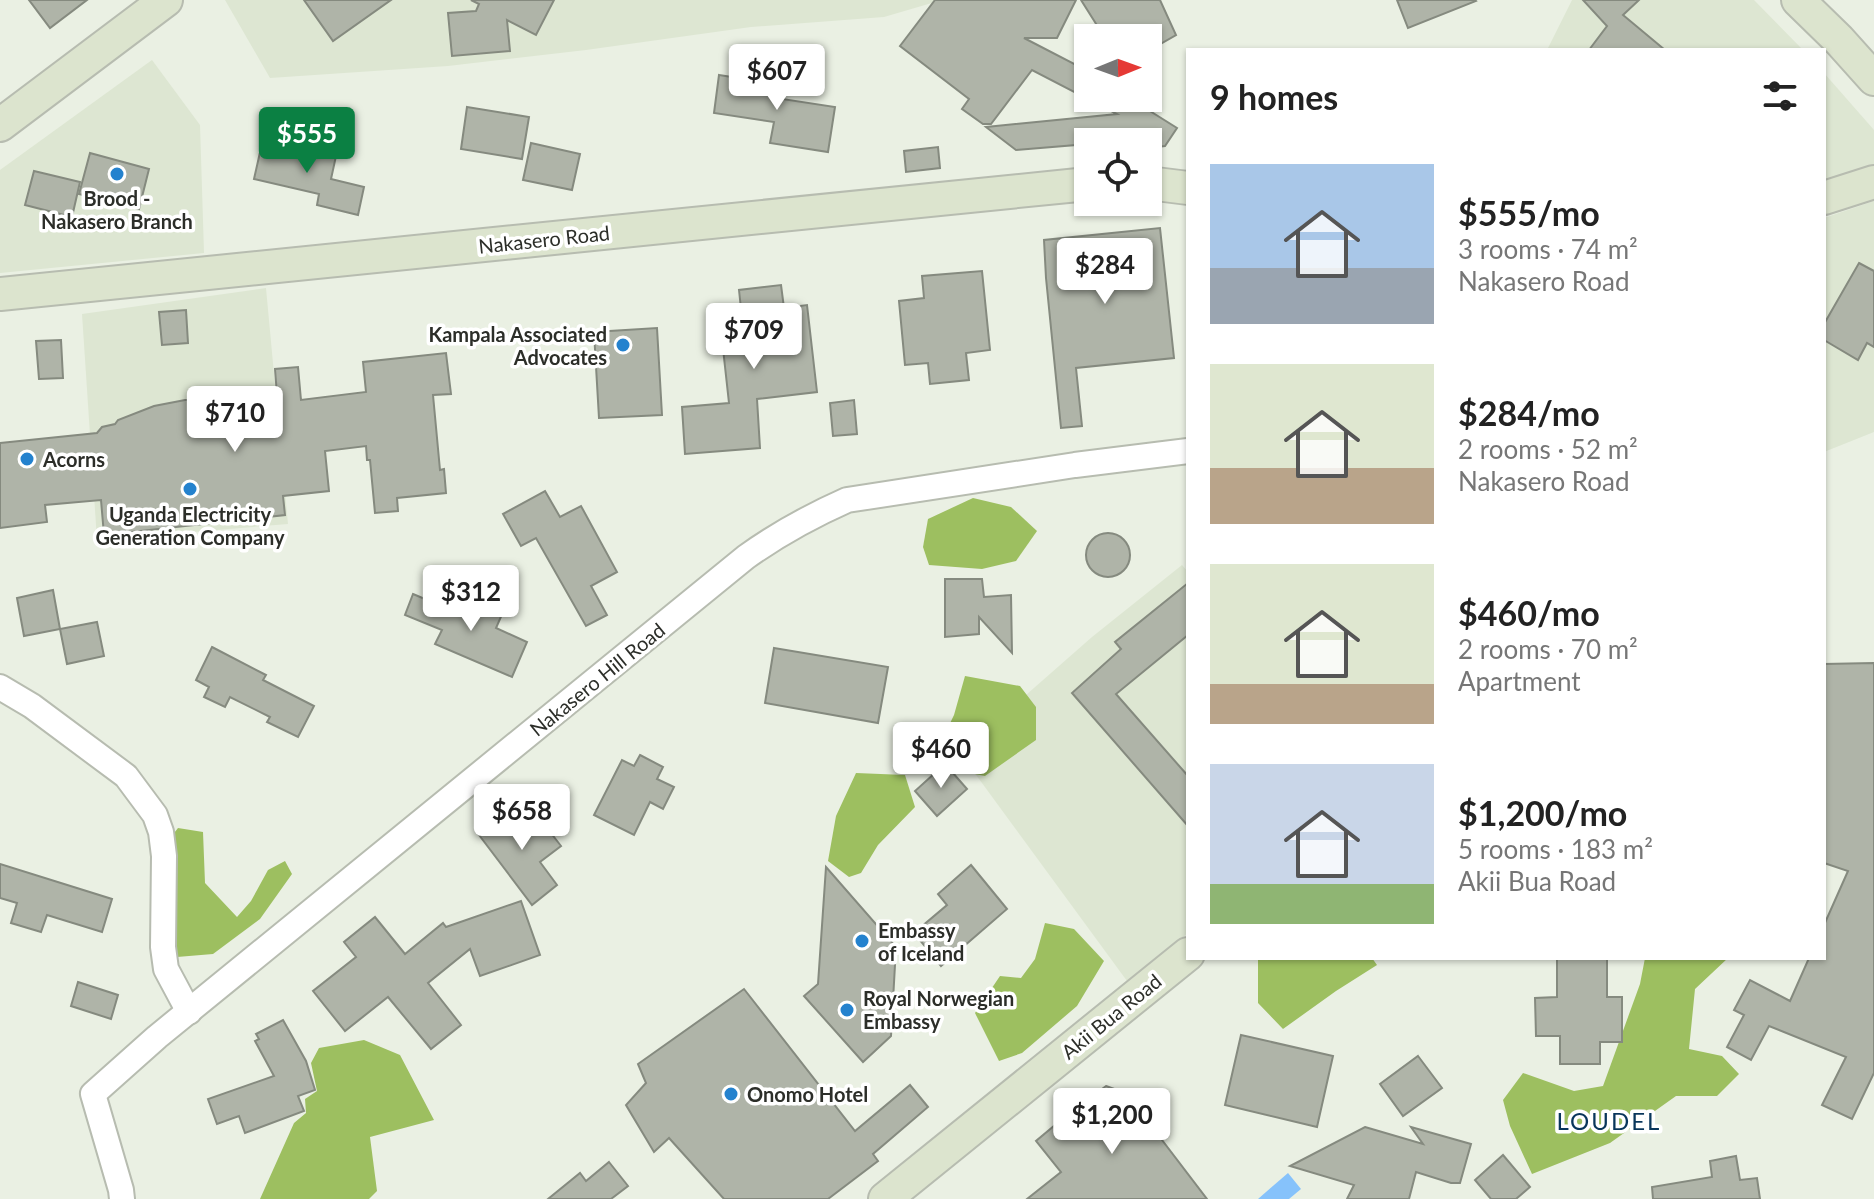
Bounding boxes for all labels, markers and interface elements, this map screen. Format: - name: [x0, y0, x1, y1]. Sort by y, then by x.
- north arrow: [1074, 24, 1162, 112]
- map controls: [1074, 24, 1162, 216]
- pin: $607: [730, 44, 824, 112]
- text: $607: [747, 54, 807, 86]
- icon: filters: [1758, 74, 1802, 118]
- text: 9 homes: [1210, 76, 1338, 117]
- pin: $555: [260, 107, 354, 175]
- text: $555: [277, 117, 337, 149]
- button: locate: [1074, 128, 1162, 216]
- marker: Brood - Nakasero Branch: [108, 165, 126, 183]
- place label: Brood - Nakasero Branch: [41, 186, 193, 233]
- text: $555/mo: [1458, 192, 1600, 233]
- icon: home: [1274, 196, 1370, 292]
- street label: Nakasero Road: [477, 220, 611, 258]
- text: 3 rooms · 74 m²: [1458, 233, 1638, 265]
- pin: $284: [1058, 238, 1152, 306]
- text: $284: [1075, 248, 1135, 280]
- text: Nakasero Road: [1458, 265, 1630, 297]
- pin: $709: [707, 303, 801, 371]
- text: $709: [724, 313, 784, 345]
- place label: Kampala Associated Advocates: [429, 322, 607, 369]
- marker: Kampala Associated Advocates: [614, 336, 632, 354]
- pin: $710: [188, 386, 282, 454]
- text: $284/mo: [1458, 392, 1600, 433]
- text: $710: [205, 396, 265, 428]
- icon: home: [1274, 396, 1370, 492]
- text: 2 rooms · 52 m²: [1458, 433, 1638, 465]
- place label: Acorns: [42, 447, 105, 471]
- marker: Acorns: [18, 450, 36, 468]
- text: Nakasero Road: [1458, 465, 1630, 497]
- marker: Uganda Electricity Generation Company: [181, 480, 199, 498]
- place label: Uganda Electricity Generation Company: [95, 502, 285, 549]
- pin: $312: [424, 565, 518, 633]
- text: $312: [441, 575, 501, 607]
- text: $460/mo: [1458, 592, 1600, 633]
- icon: home: [1274, 596, 1370, 692]
- street label: Nakasero Hill Road: [525, 617, 669, 741]
- text: 2 rooms · 70 m²: [1458, 633, 1638, 665]
- text: Apartment: [1458, 665, 1581, 697]
- pin: $460: [894, 722, 988, 790]
- text: $460: [911, 732, 971, 764]
- pin: $658: [475, 784, 569, 852]
- text: $1,200/mo: [1458, 792, 1627, 833]
- text: $658: [492, 794, 552, 826]
- icon: home: [1274, 796, 1370, 892]
- text: 5 rooms · 183 m²: [1458, 833, 1653, 865]
- text: Akii Bua Road: [1458, 865, 1616, 897]
- place label: Embassy of Iceland: [878, 918, 964, 965]
- marker: Embassy of Iceland: [853, 932, 871, 950]
- street label: Akii Bua Road: [1056, 968, 1166, 1064]
- place label: Royal Norwegian Embassy: [863, 986, 1014, 1033]
- marker: Royal Norwegian Embassy: [838, 1001, 856, 1019]
- place label: Onomo Hotel: [747, 1082, 868, 1106]
- marker: Onomo Hotel: [722, 1085, 740, 1103]
- pin: $1,200: [1047, 1088, 1177, 1156]
- text: $1,200: [1071, 1098, 1153, 1130]
- district label: LOUDEL: [1557, 1106, 1661, 1135]

